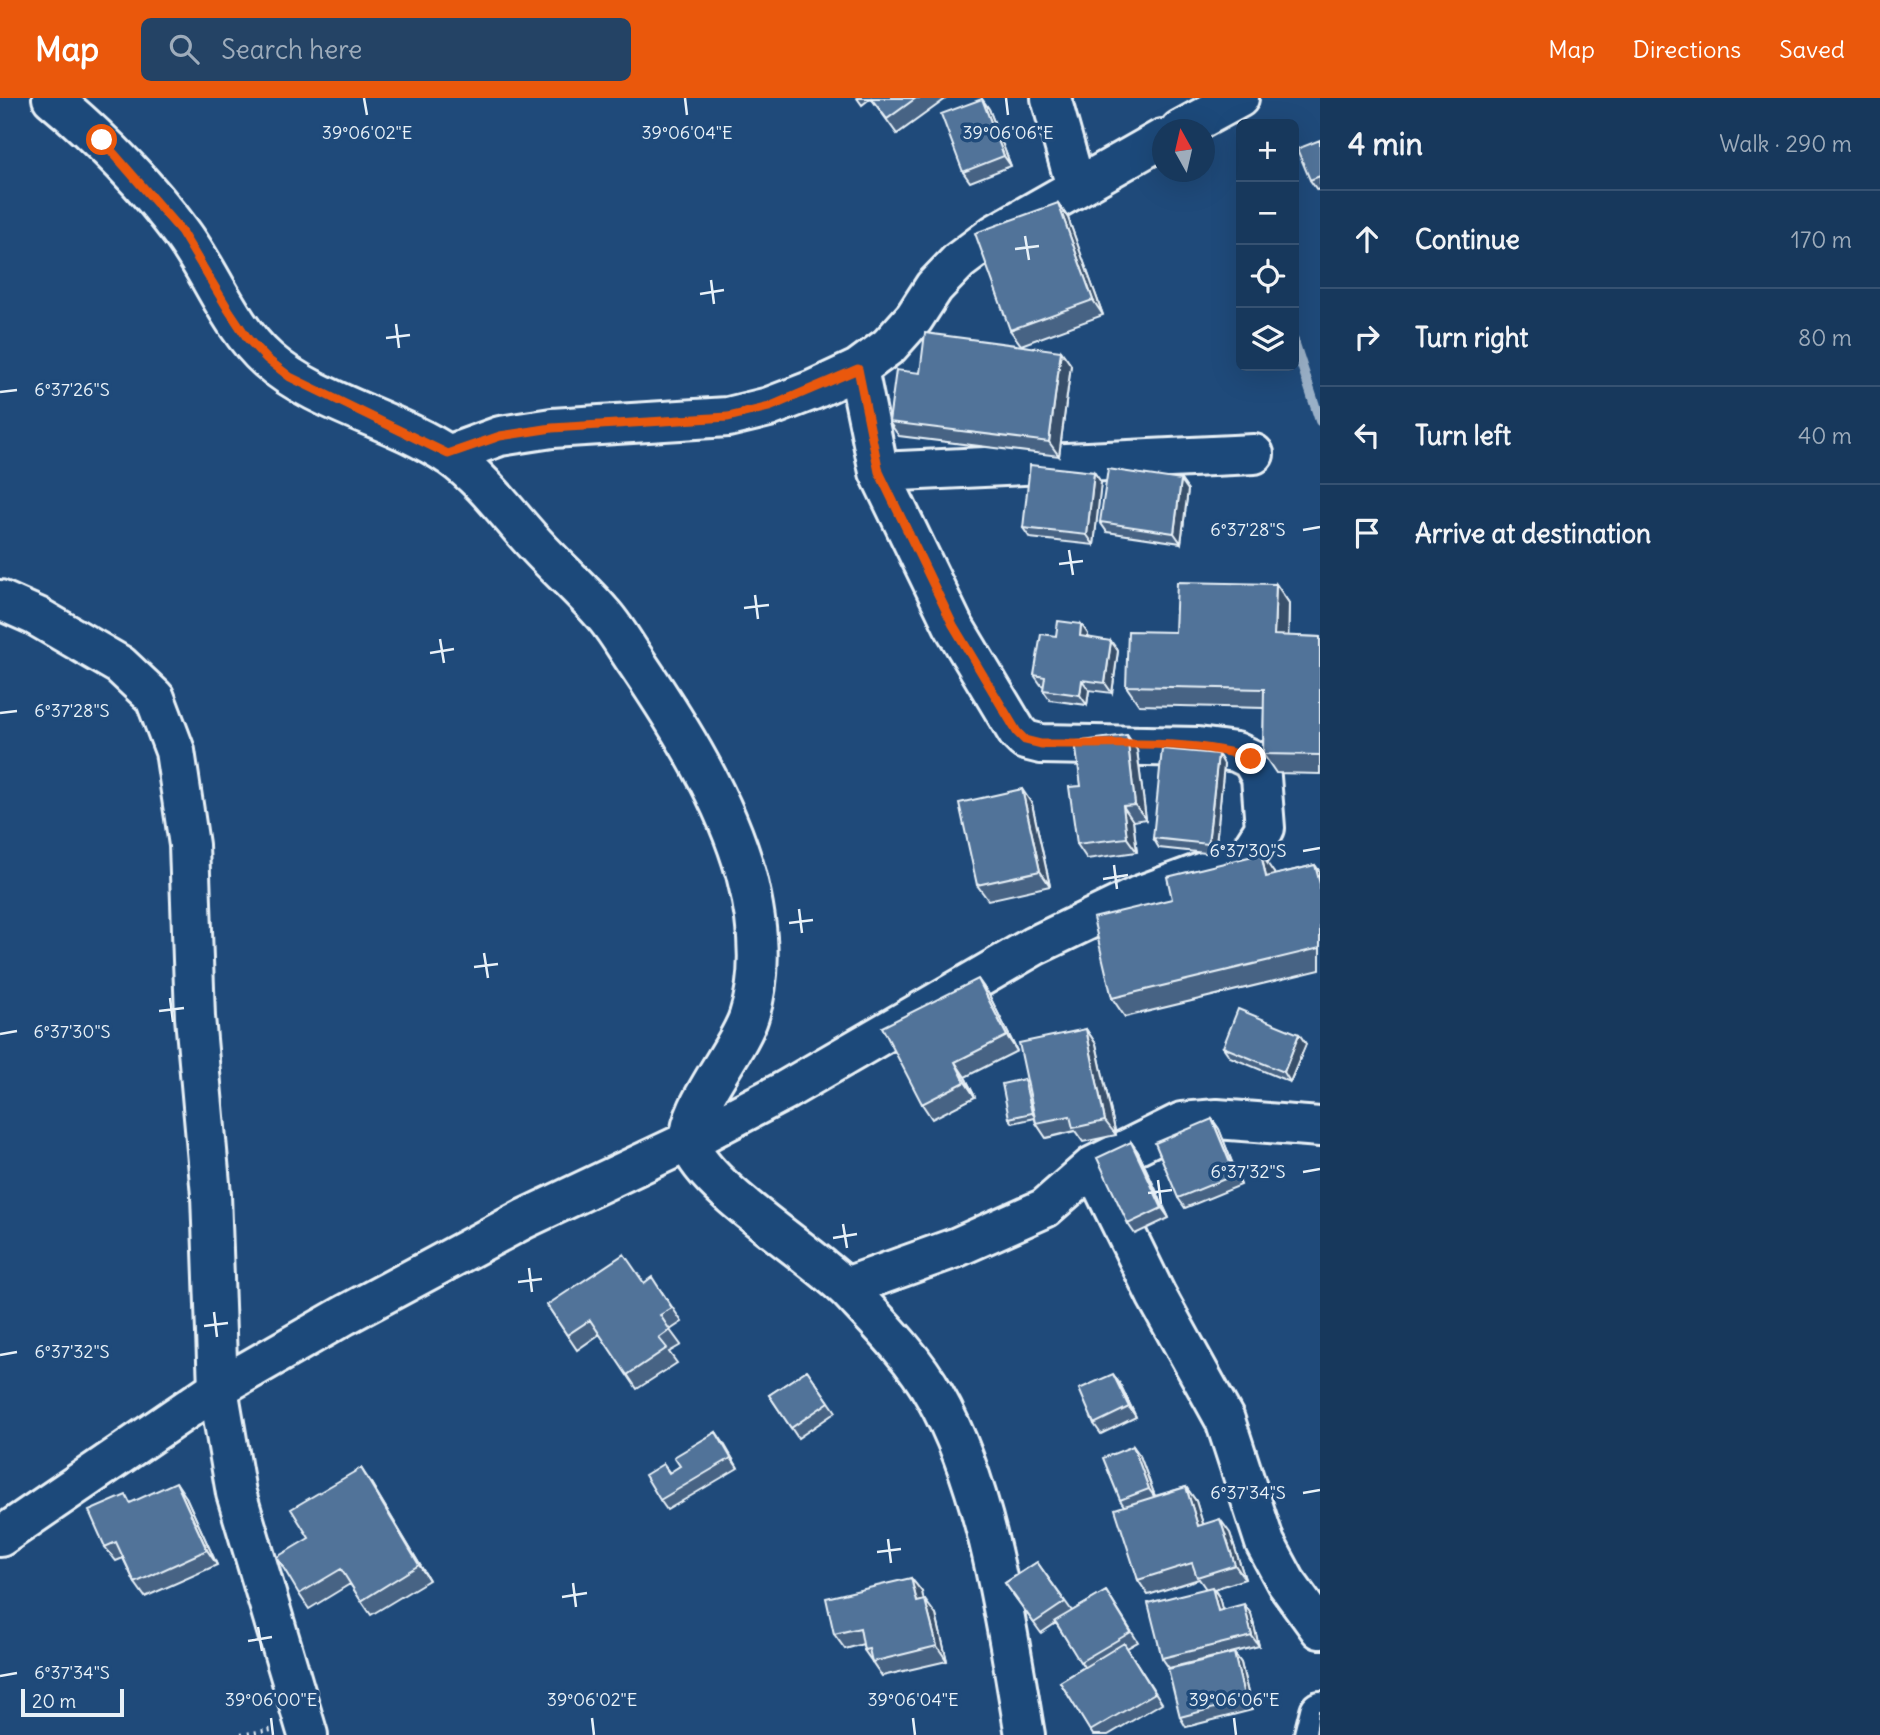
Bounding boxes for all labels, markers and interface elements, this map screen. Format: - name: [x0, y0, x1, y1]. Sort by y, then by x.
- search box: [141, 18, 631, 81]
- text: Map: [35, 28, 99, 70]
- icon: search: [165, 30, 203, 68]
- text: Search here: [221, 33, 362, 66]
- text: Map: [1548, 34, 1595, 64]
- text: Directions: [1633, 34, 1741, 64]
- text: Saved: [1779, 34, 1845, 64]
- north arrow: [1152, 119, 1215, 182]
- map controls: [1236, 119, 1299, 371]
- button: +: [1236, 119, 1299, 182]
- text: 39°06'02"E: [322, 121, 412, 144]
- text: 39°06'04"E: [641, 121, 733, 144]
- text: 39°06'06"E: [962, 121, 1054, 144]
- route start: [86, 124, 117, 155]
- text: 4 min: [1348, 125, 1423, 163]
- text: Walk · 290 m: [1719, 129, 1852, 158]
- button: −: [1236, 182, 1299, 245]
- icon: ahead: [1348, 220, 1386, 258]
- text: Continue: [1415, 223, 1520, 256]
- text: 170 m: [1791, 225, 1852, 254]
- button: locate: [1236, 245, 1299, 308]
- button: layers: [1236, 308, 1299, 371]
- icon: right: [1348, 318, 1386, 356]
- text: Turn right: [1415, 321, 1528, 354]
- text: 80 m: [1798, 323, 1852, 352]
- text: 6°37'26"S: [34, 378, 110, 401]
- icon: left: [1348, 416, 1386, 454]
- text: Turn left: [1415, 419, 1511, 452]
- text: 40 m: [1798, 421, 1852, 450]
- icon: arrive: [1348, 514, 1386, 552]
- text: Arrive at destination: [1415, 517, 1651, 550]
- text: 6°37'28"S: [1210, 518, 1286, 541]
- text: 6°37'28"S: [34, 699, 110, 722]
- route end: [1235, 743, 1266, 774]
- text: 6°37'30"S: [1209, 839, 1287, 862]
- text: 6°37'30"S: [33, 1020, 111, 1043]
- text: 6°37'32"S: [1210, 1160, 1286, 1183]
- text: 6°37'32"S: [34, 1340, 110, 1363]
- text: 6°37'34"S: [1210, 1481, 1286, 1504]
- text: 6°37'34"S: [34, 1661, 110, 1684]
- scale bar: [21, 1686, 124, 1718]
- text: 39°06'00"E: [225, 1688, 317, 1711]
- text: 39°06'02"E: [547, 1688, 637, 1711]
- text: 39°06'04"E: [867, 1688, 959, 1711]
- text: 39°06'06"E: [1188, 1688, 1280, 1711]
- text: 20 m: [32, 1689, 76, 1713]

